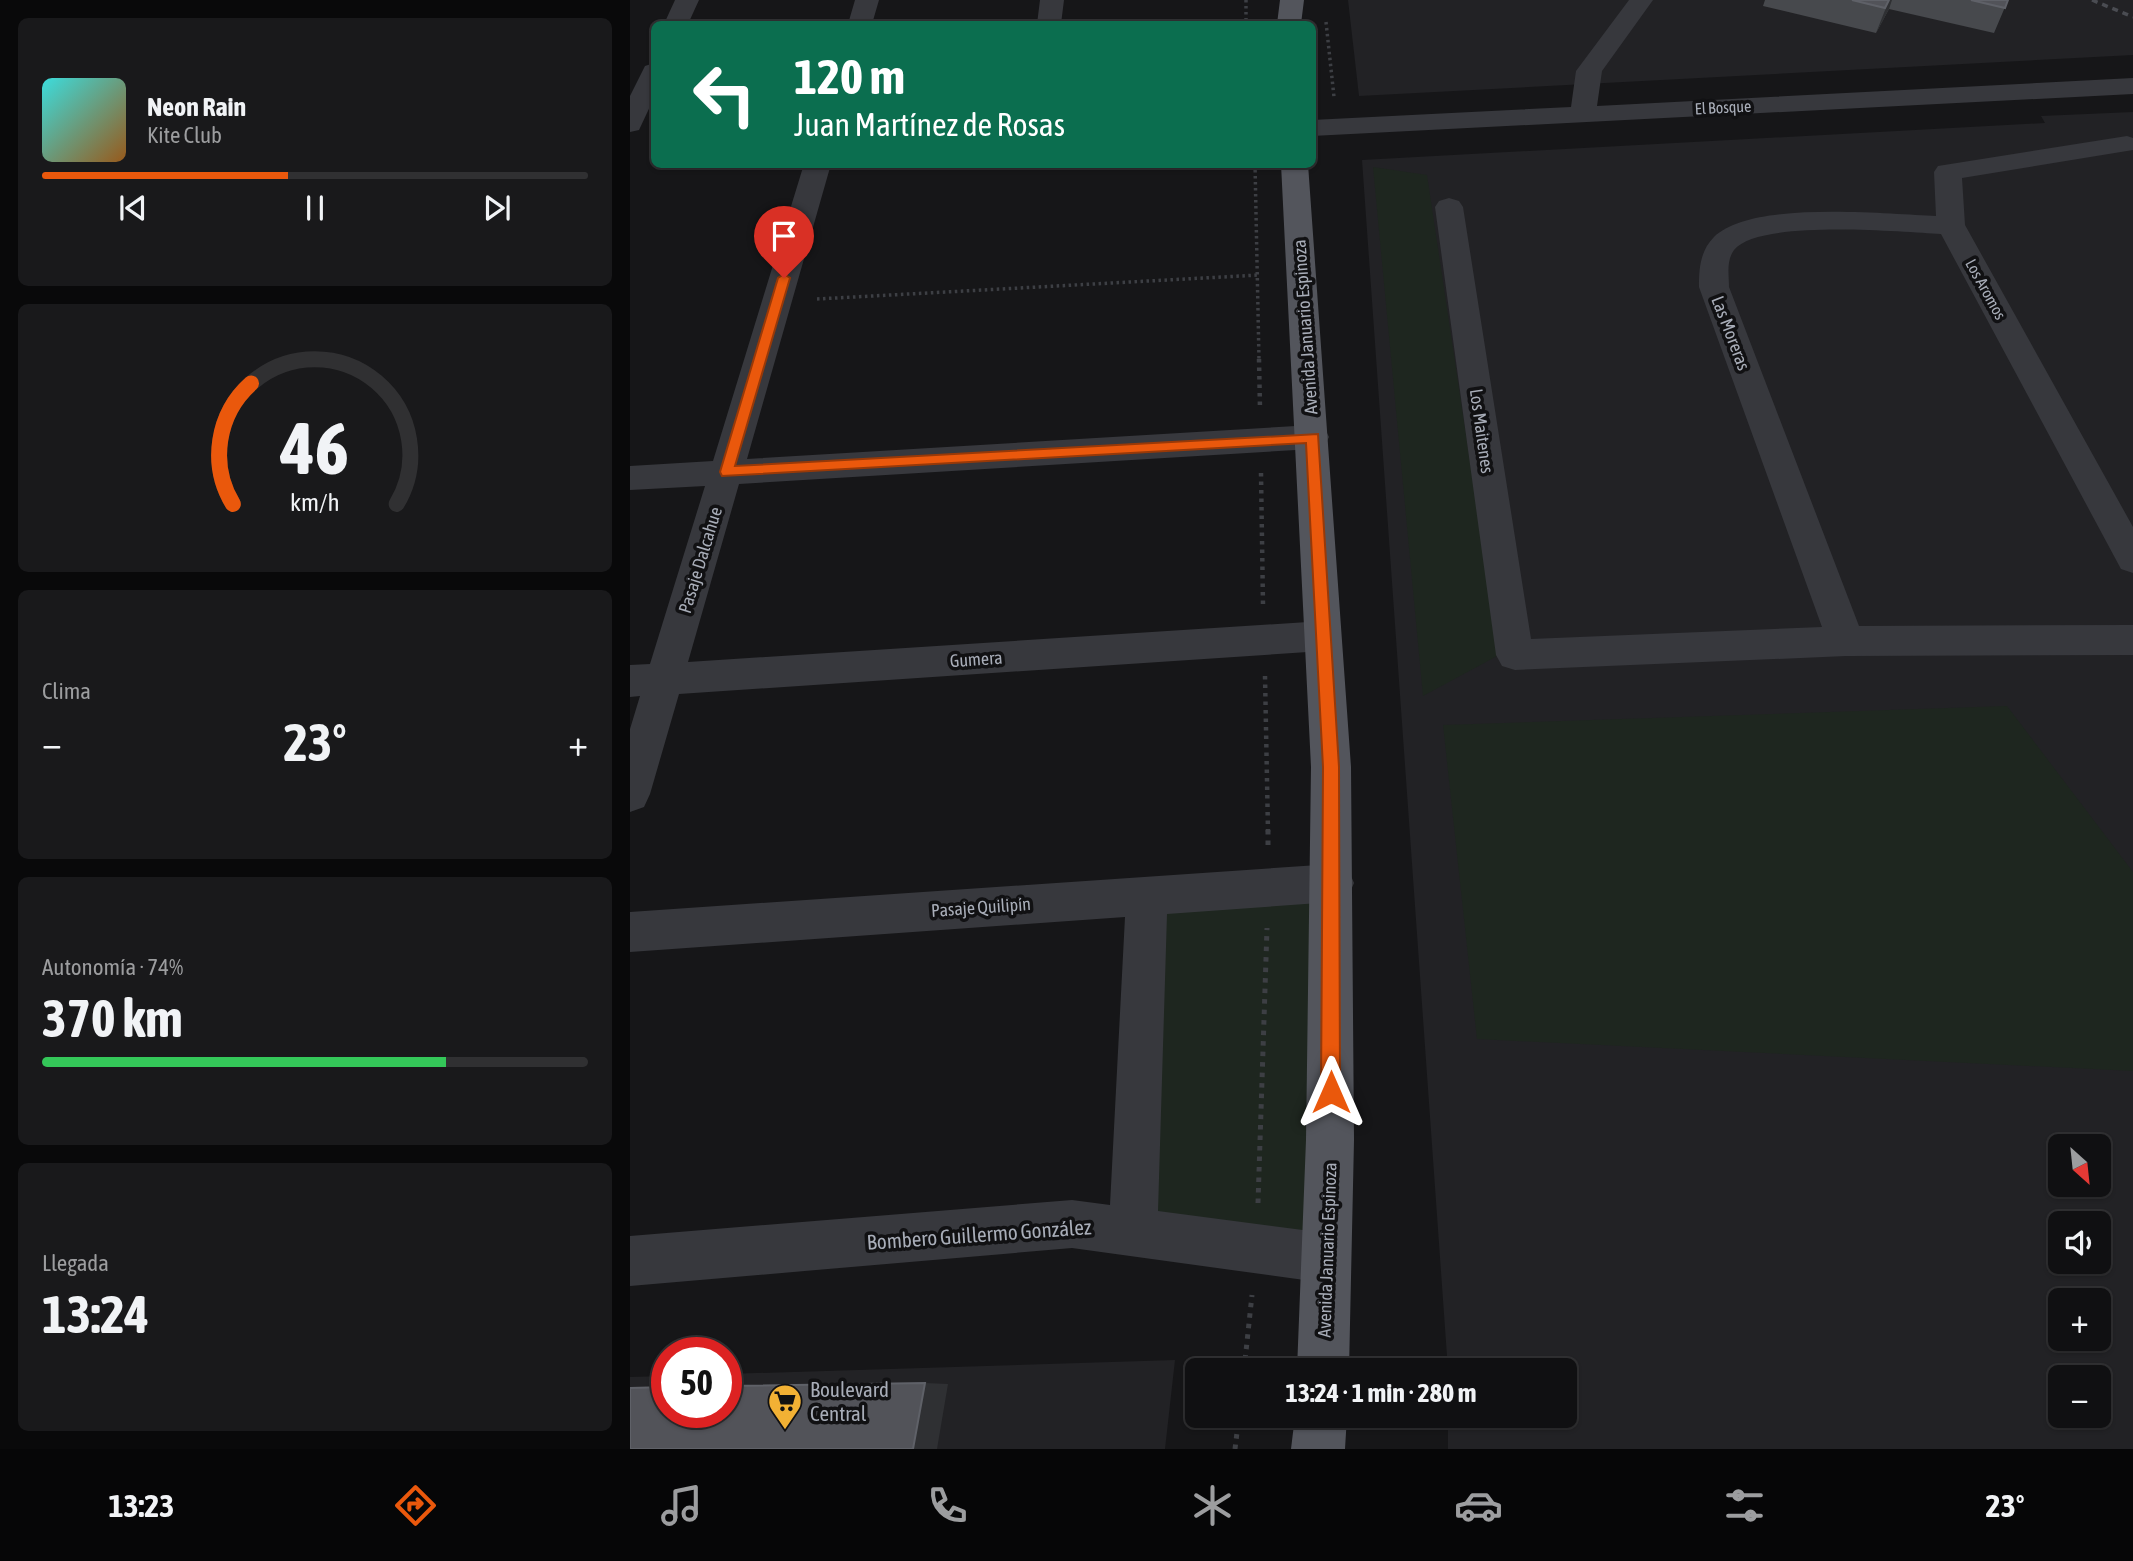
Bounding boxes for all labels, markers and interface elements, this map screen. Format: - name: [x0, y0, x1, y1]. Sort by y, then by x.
- text: 120 m: [794, 48, 905, 104]
- icon: left: [679, 49, 770, 140]
- text: Neon Rain: [147, 92, 246, 122]
- street label: El Bosque: [1694, 97, 1752, 118]
- text: Juan Martínez de Rosas: [794, 106, 1065, 143]
- text: Kite Club: [147, 122, 222, 148]
- icon: previous: [114, 189, 152, 227]
- icon: pause: [296, 189, 334, 227]
- icon: next: [478, 189, 516, 227]
- pin: [754, 206, 814, 278]
- icon: arrive: [765, 217, 803, 255]
- street label: Avenida Januario Espinoza: [1288, 239, 1322, 415]
- street label: Los Aromos: [1962, 256, 2010, 323]
- street label: Las Moreras: [1707, 293, 1755, 373]
- street label: Los Maitenes: [1466, 387, 1498, 475]
- text: 46: [280, 407, 349, 490]
- text: km/h: [290, 488, 340, 516]
- street label: Pasaje Dalcahue: [674, 504, 726, 616]
- street label: Gumera: [949, 647, 1003, 671]
- text: Clima: [42, 678, 91, 704]
- text: 23°: [283, 712, 347, 772]
- text: −: [42, 721, 62, 764]
- text: +: [568, 721, 588, 764]
- street label: Pasaje Quilipín: [930, 893, 1032, 921]
- text: Autonomía · 74%: [42, 954, 183, 980]
- text: 370 km: [42, 988, 183, 1048]
- position arrow: [1294, 1055, 1368, 1129]
- north arrow: [2048, 1134, 2110, 1197]
- map controls: [2048, 1134, 2111, 1428]
- street label: Avenida Januario Espinoza: [1313, 1162, 1341, 1338]
- button: sound: [2048, 1211, 2111, 1274]
- street label: Bombero Guillermo González: [866, 1214, 1092, 1254]
- text: Llegada: [42, 1250, 109, 1276]
- text: 13:24: [42, 1284, 149, 1344]
- button: +: [2048, 1288, 2111, 1351]
- speed limit sign: 50: [651, 1337, 742, 1428]
- button: −: [2048, 1365, 2111, 1428]
- place label: Boulevard Central: [810, 1377, 889, 1425]
- text: 13:24 · 1 min · 280 m: [1286, 1378, 1476, 1408]
- supermarket icon: Boulevard Central: [766, 1382, 804, 1431]
- icon: directions: [391, 1481, 440, 1530]
- icon: music: [657, 1481, 706, 1530]
- icon: phone: [923, 1481, 972, 1530]
- icon: climate: [1188, 1481, 1237, 1530]
- icon: car: [1454, 1481, 1503, 1530]
- icon: filters: [1720, 1481, 1769, 1530]
- text: 13:23: [108, 1487, 174, 1524]
- text: 23°: [1986, 1487, 2025, 1524]

